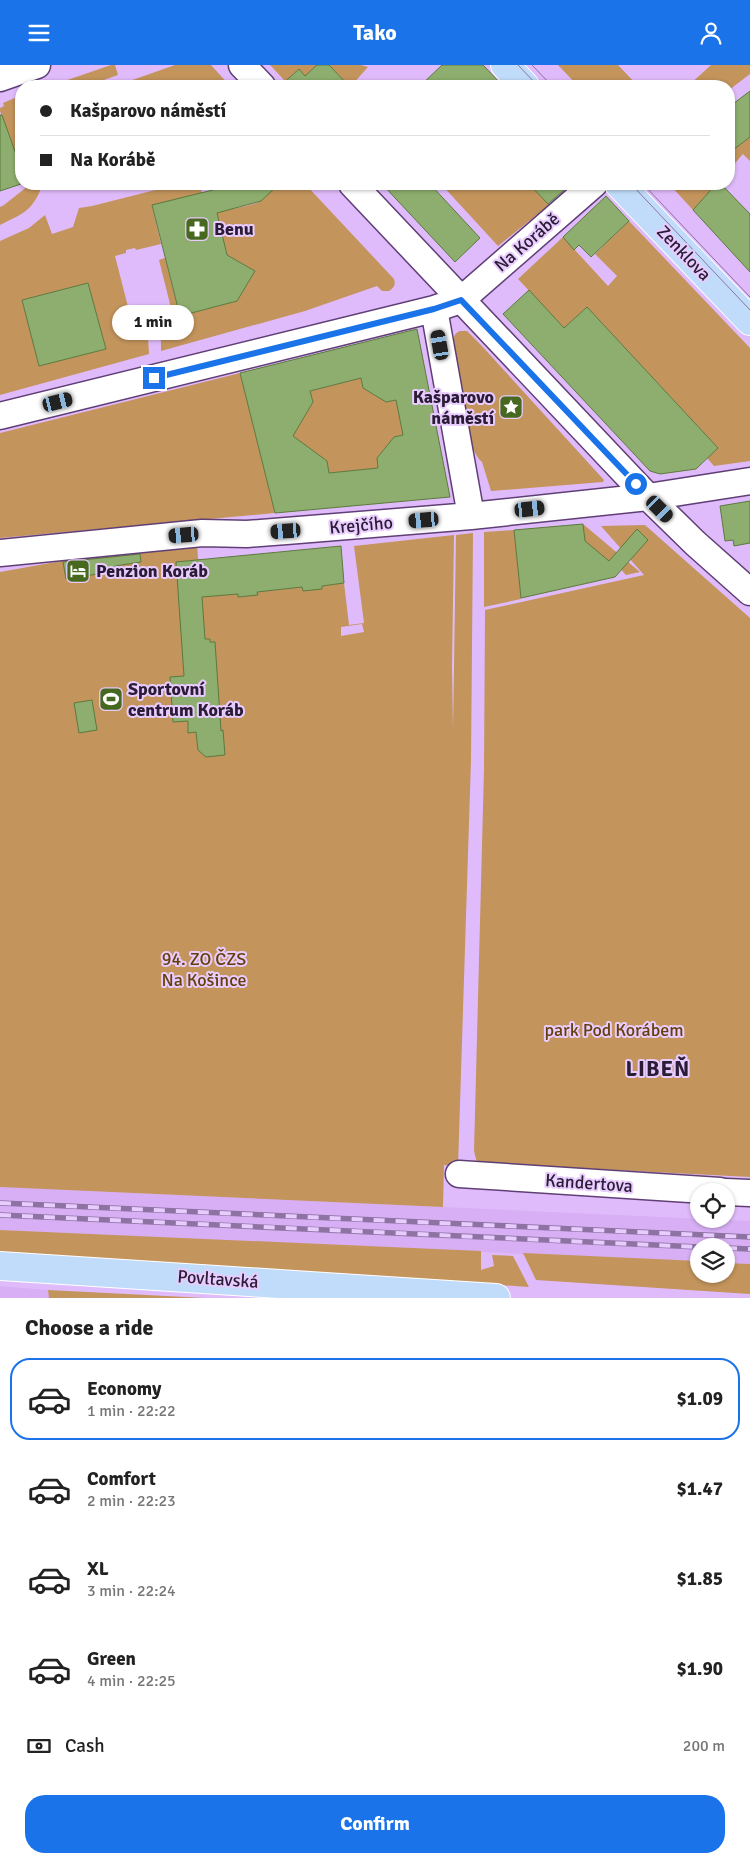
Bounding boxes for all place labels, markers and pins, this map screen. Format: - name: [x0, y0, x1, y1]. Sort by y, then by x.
- pharmacy icon: Benu: [184, 216, 210, 242]
- place label: Benu: [214, 218, 254, 240]
- place label: Kašparovo náměstí: [413, 386, 495, 429]
- place icon: Kašparovo náměstí: [498, 394, 524, 420]
- hotel icon: Penzion Koráb: [65, 558, 91, 584]
- place label: Penzion Koráb: [96, 560, 208, 582]
- place label: Sportovní centrum Koráb: [128, 678, 244, 721]
- sports icon: Sportovní centrum Koráb: [98, 686, 124, 712]

